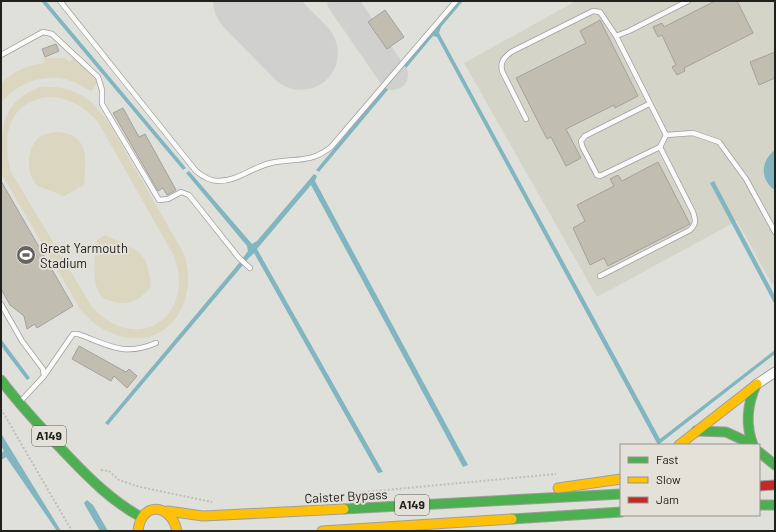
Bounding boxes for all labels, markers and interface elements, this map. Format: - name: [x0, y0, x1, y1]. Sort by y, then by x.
- place label: Great Yarmouth Stadium: [40, 240, 128, 271]
- sports icon: Great Yarmouth Stadium: [15, 244, 37, 266]
- road number: A149: [32, 426, 66, 446]
- legend: [620, 444, 760, 516]
- text: Fast: [656, 452, 679, 466]
- text: Slow: [656, 472, 681, 486]
- street label: Caister Bypass: [304, 486, 388, 506]
- text: Jam: [656, 492, 679, 506]
- road number: A149: [395, 495, 429, 515]

